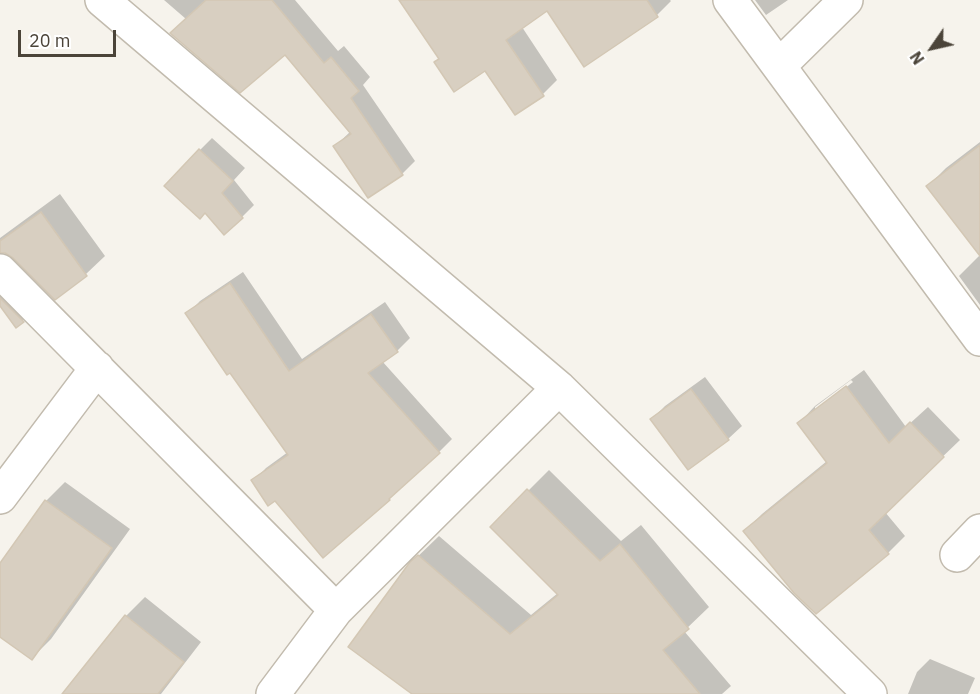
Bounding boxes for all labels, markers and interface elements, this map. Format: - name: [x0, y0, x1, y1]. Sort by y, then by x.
- scale bar: [21, 18, 118, 56]
- north arrow: [902, 18, 962, 78]
- text: 20 m: [29, 29, 71, 52]
- text: N: [906, 48, 929, 68]

